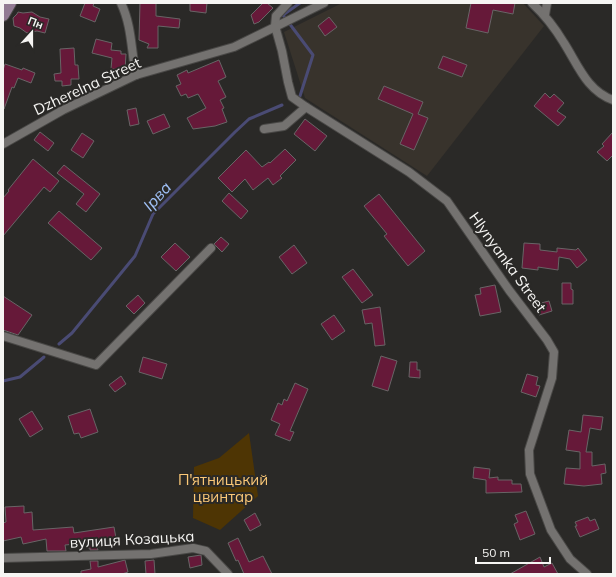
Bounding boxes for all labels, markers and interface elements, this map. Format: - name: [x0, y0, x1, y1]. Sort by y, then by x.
- north arrow: [12, 12, 52, 52]
- text: Пн: [26, 13, 45, 32]
- street label: Dzherelna Street: [30, 53, 144, 119]
- water label: Ірва: [139, 177, 175, 215]
- street label: Hlynyanka Street: [465, 208, 551, 316]
- park label: П'ятницький цвинтар: [178, 470, 268, 506]
- street label: вулиця Козацька: [69, 526, 195, 552]
- scale bar: [476, 539, 550, 565]
- text: 50 m: [482, 545, 510, 560]

